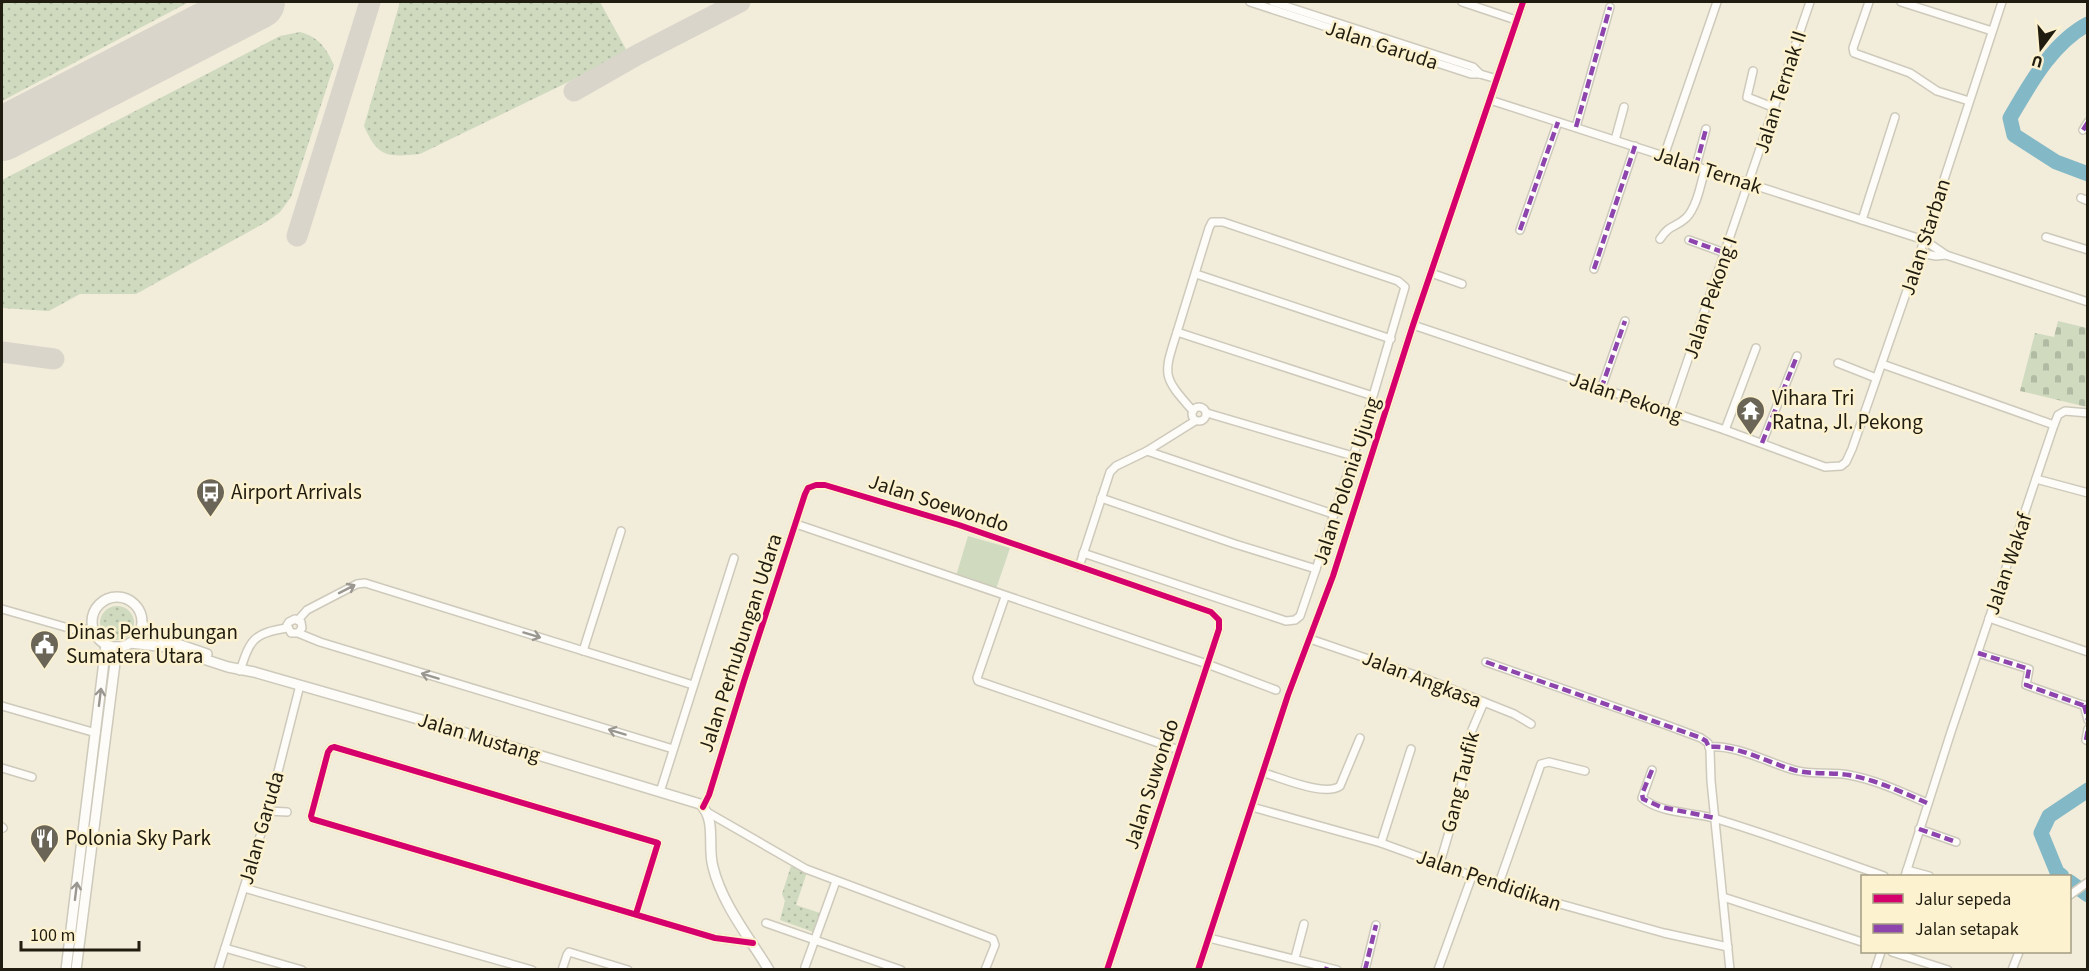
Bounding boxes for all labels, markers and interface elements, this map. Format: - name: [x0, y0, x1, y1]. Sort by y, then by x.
- street label: Jalan Garuda: [1322, 13, 1442, 77]
- north arrow: [2011, 18, 2071, 78]
- street label: Jalan Ternak II: [1746, 27, 1814, 157]
- text: U: [2029, 49, 2045, 73]
- street label: Jalan Ternak: [1650, 138, 1767, 202]
- street label: Jalan Starban: [1892, 175, 1958, 299]
- street label: Jalan Pekong I: [1675, 233, 1745, 363]
- street label: Jalan Pekong: [1566, 364, 1687, 430]
- place label: Vihara Tri Ratna, Jl. Pekong: [1772, 383, 1923, 437]
- street label: Jalan Polonia Ujung: [1305, 393, 1387, 569]
- temple icon: Vihara Tri Ratna, Jl. Pekong: [1735, 394, 1767, 436]
- street label: Jalan Soewondo: [865, 466, 1013, 540]
- bus stop icon: Airport Arrivals: [194, 476, 226, 518]
- place label: Airport Arrivals: [231, 477, 362, 507]
- street label: Jalan Wakaf: [1977, 508, 2040, 619]
- street label: Jalan Perhubungan Udara: [690, 530, 790, 756]
- one-way arrow: [338, 583, 355, 595]
- place label: Dinas Perhubungan Sumatera Utara: [66, 617, 238, 671]
- public building icon: Dinas Perhubungan Sumatera Utara: [29, 628, 61, 670]
- one-way arrow: [522, 630, 541, 641]
- street label: Jalan Angkasa: [1358, 642, 1486, 716]
- one-way arrow: [421, 670, 440, 681]
- one-way arrow: [94, 688, 105, 708]
- street label: Jalan Mustang: [414, 704, 544, 770]
- street label: Jalan Suwondo: [1116, 715, 1186, 853]
- one-way arrow: [608, 726, 627, 737]
- street label: Gang Taufik: [1433, 728, 1487, 836]
- street label: Jalan Garuda: [230, 768, 292, 888]
- restaurant icon: Polonia Sky Park: [28, 822, 60, 864]
- place label: Polonia Sky Park: [65, 823, 211, 853]
- street label: Jalan Pendidikan: [1413, 841, 1565, 919]
- legend: [1861, 875, 2071, 953]
- one-way arrow: [70, 881, 81, 901]
- text: Jalur sepeda: [1915, 887, 2011, 912]
- scale bar: [21, 914, 140, 952]
- text: Jalan setapak: [1915, 917, 2019, 942]
- text: 100 m: [30, 923, 75, 948]

